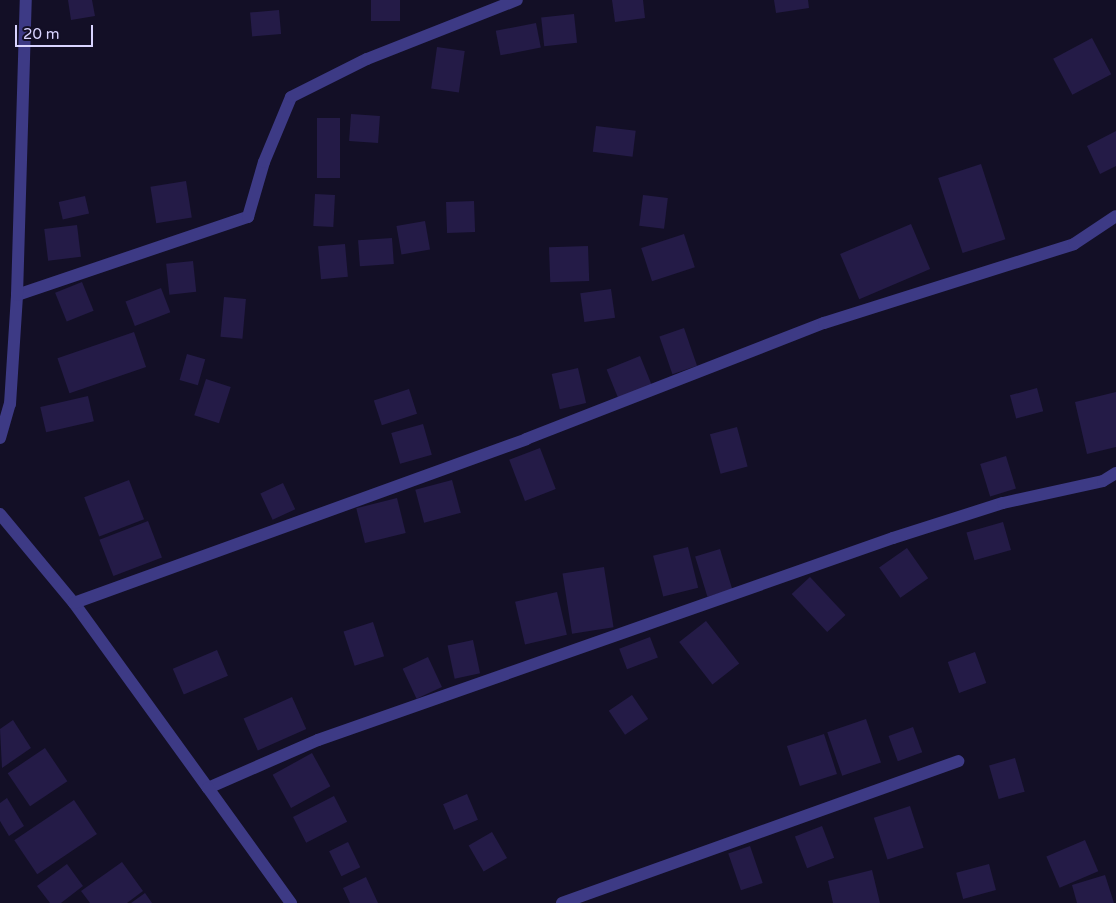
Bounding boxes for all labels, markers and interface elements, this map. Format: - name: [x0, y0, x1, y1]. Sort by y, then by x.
- scale bar: [18, 15, 95, 47]
- text: 20 m: [23, 25, 60, 43]

